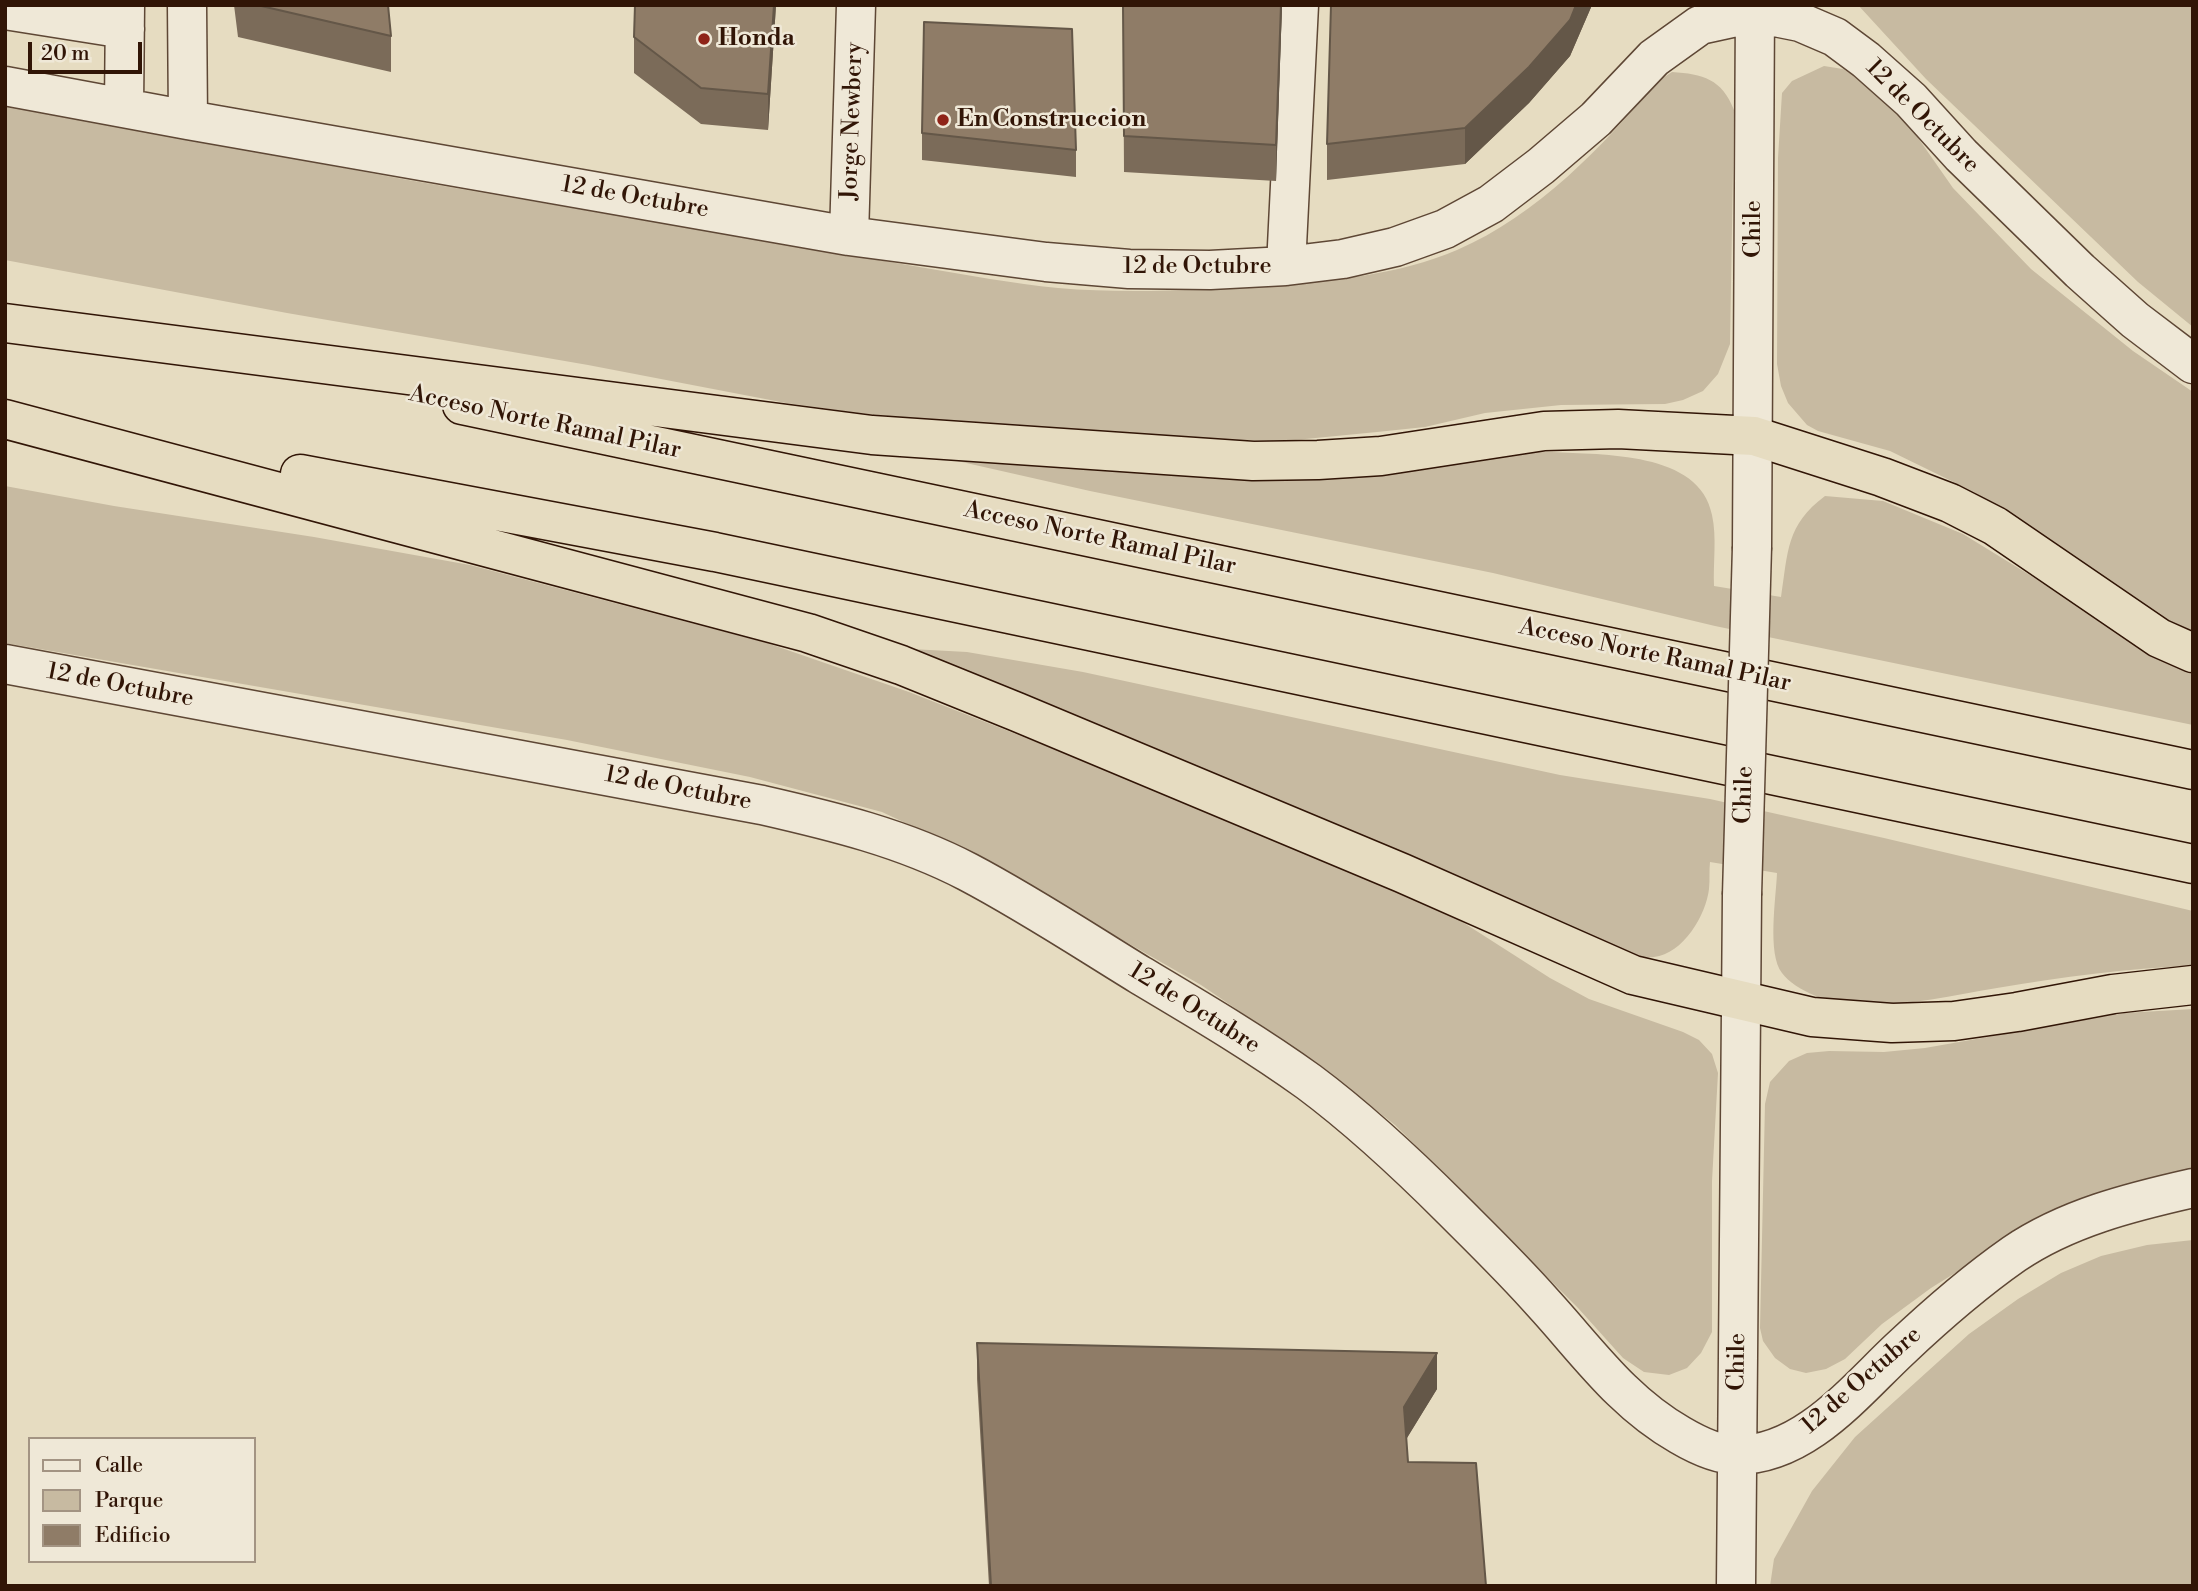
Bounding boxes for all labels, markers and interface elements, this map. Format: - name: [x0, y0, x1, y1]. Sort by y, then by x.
- place label: Honda: [718, 25, 795, 53]
- scale bar: [32, 28, 145, 72]
- marker: Honda: [696, 31, 712, 47]
- text: 20 m: [41, 41, 90, 67]
- street label: Jorge Newbery: [836, 42, 870, 200]
- street label: 12 de Octubre: [1859, 54, 1985, 180]
- place label: En Construccion: [957, 106, 1146, 134]
- marker: En Construccion: [935, 112, 951, 128]
- street label: 12 de Octubre: [559, 171, 711, 225]
- street label: Chile: [1740, 200, 1768, 258]
- street label: 12 de Octubre: [1122, 253, 1272, 281]
- street label: Acceso Norte Ramal Pilar: [407, 380, 683, 466]
- street label: Acceso Norte Ramal Pilar: [962, 496, 1238, 582]
- street label: Acceso Norte Ramal Pilar: [1517, 613, 1793, 699]
- street label: 12 de Octubre: [44, 658, 196, 714]
- street label: 12 de Octubre: [602, 761, 754, 817]
- street label: Chile: [1730, 766, 1760, 824]
- street label: 12 de Octubre: [1123, 957, 1265, 1061]
- street label: 12 de Octubre: [1796, 1321, 1928, 1441]
- street label: Chile: [1723, 1333, 1753, 1391]
- legend: [28, 1437, 256, 1563]
- text: Calle: [95, 1453, 143, 1479]
- text: Parque: [95, 1488, 163, 1514]
- text: Edificio: [95, 1523, 171, 1549]

